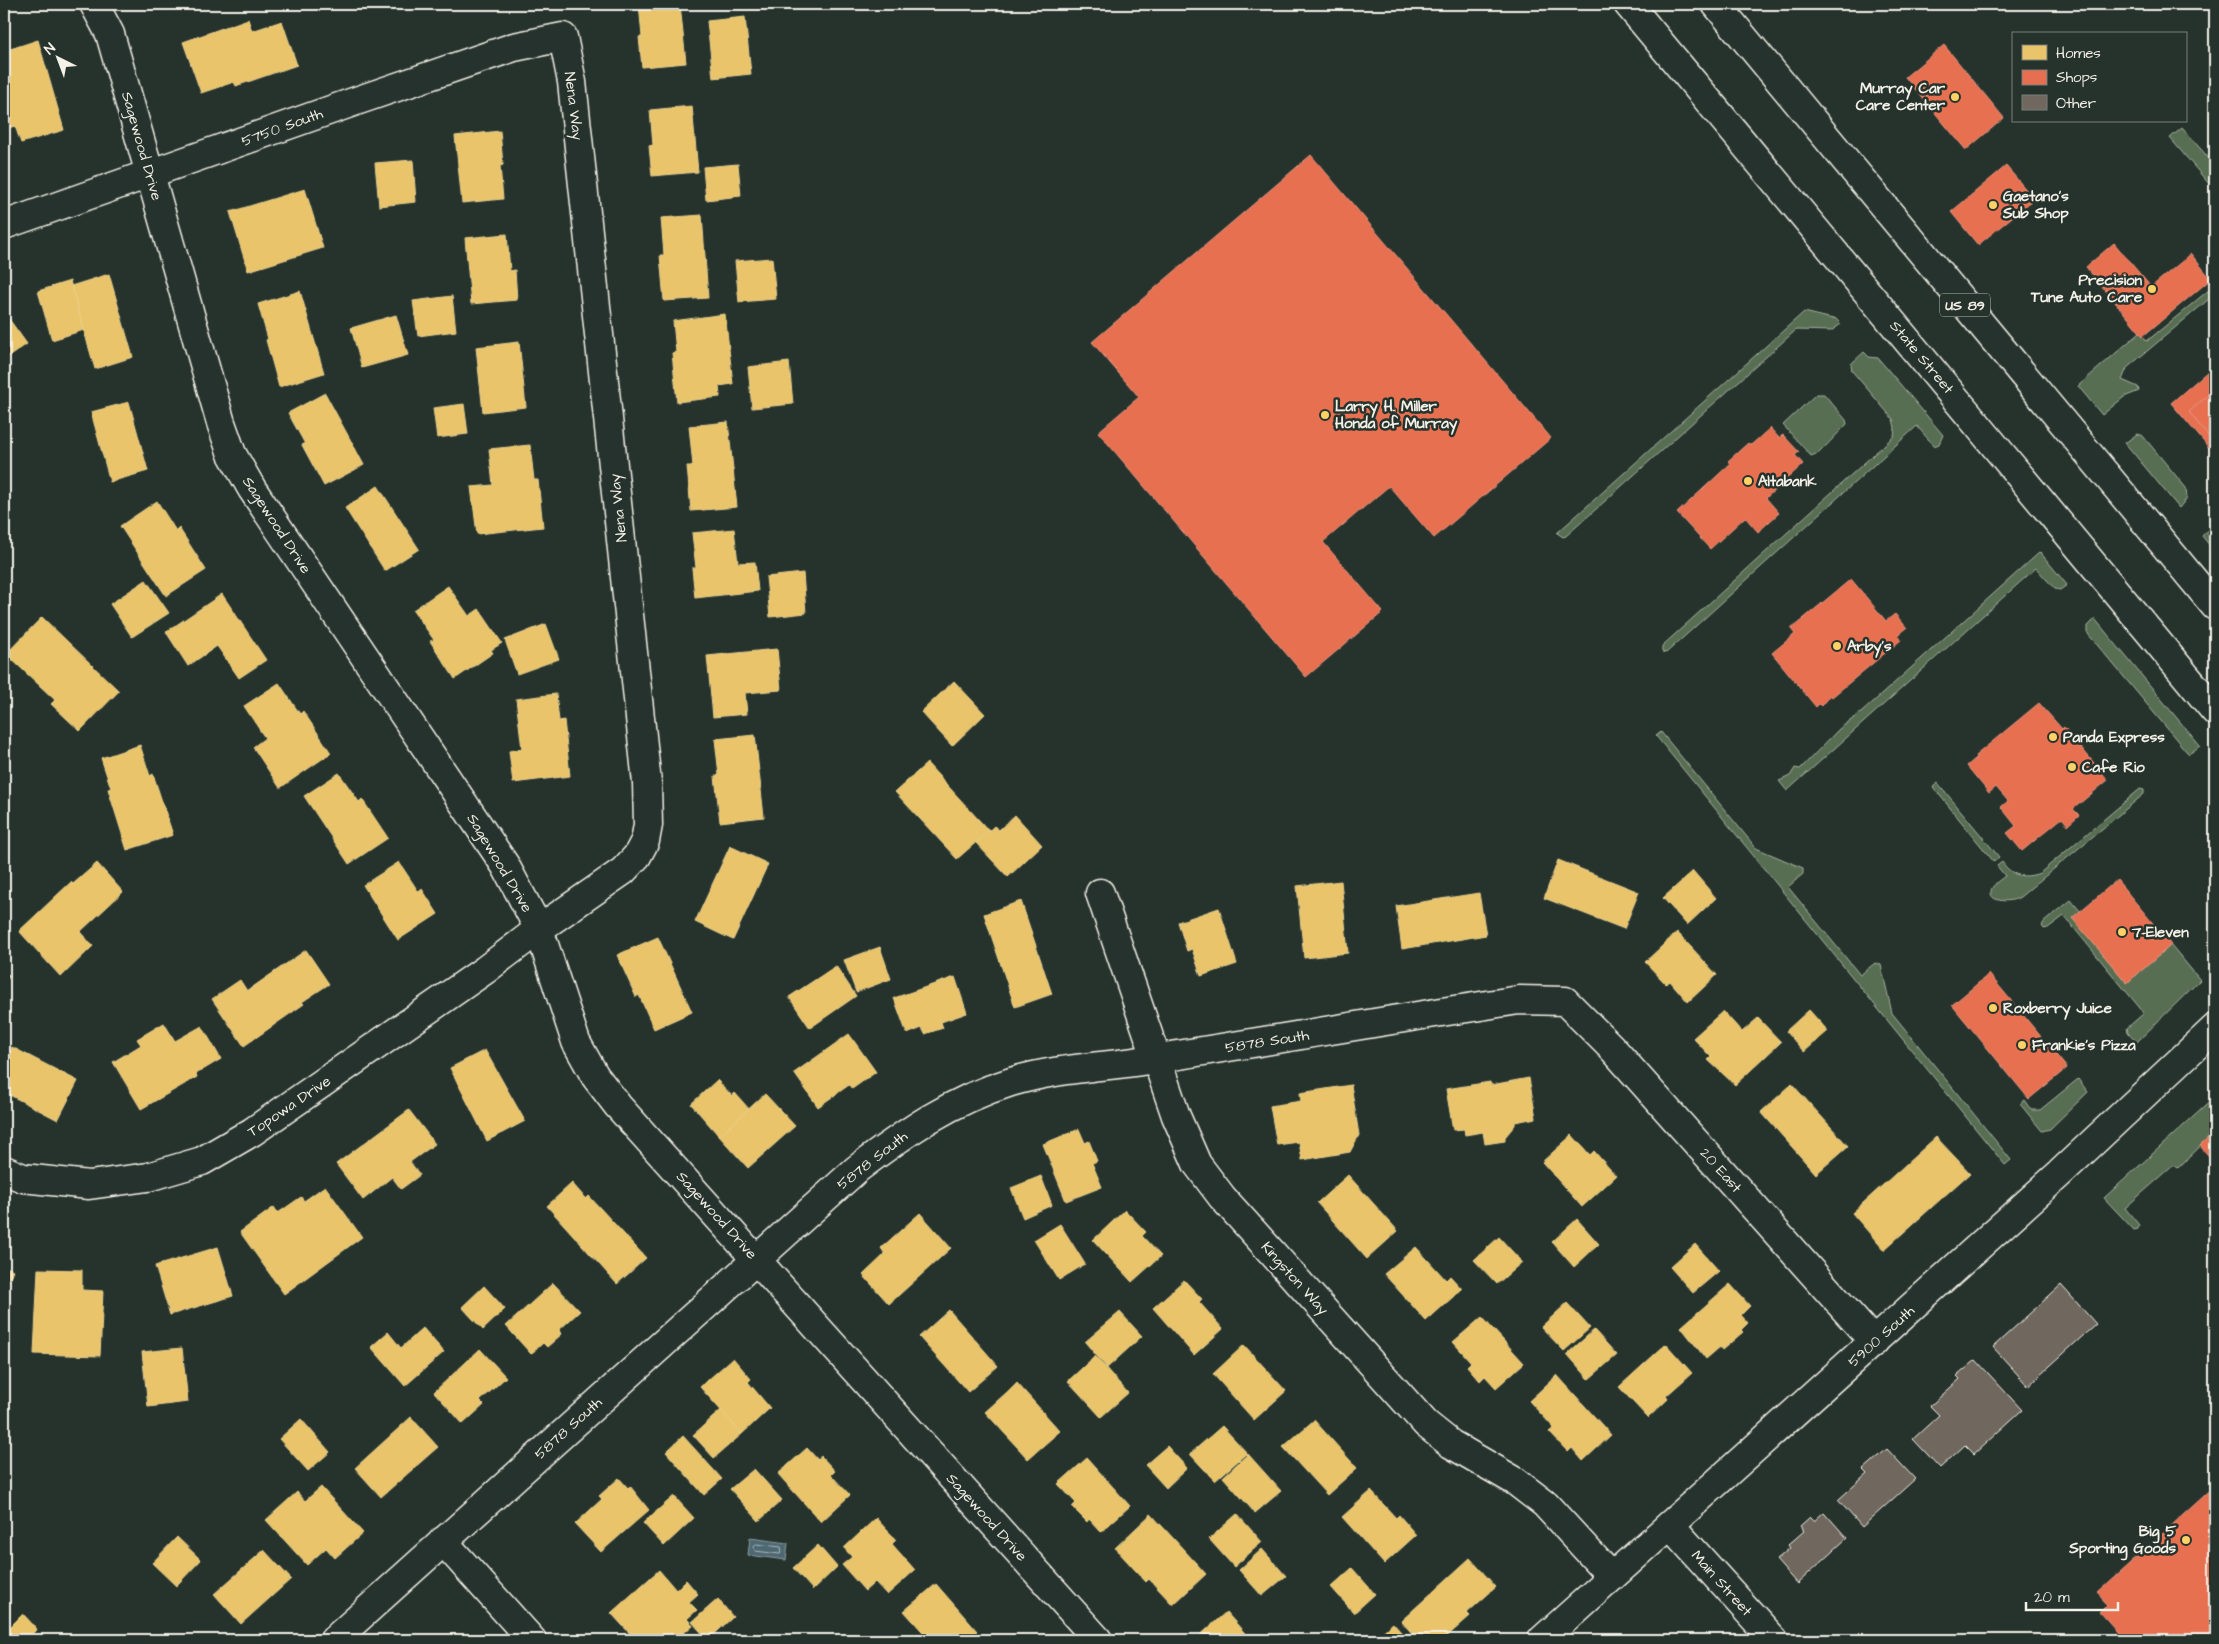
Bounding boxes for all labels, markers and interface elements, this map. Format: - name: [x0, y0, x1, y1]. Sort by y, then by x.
- north arrow: [32, 32, 82, 82]
- legend: [2012, 32, 2186, 122]
- text: N: [40, 39, 60, 59]
- text: Homes: [2056, 43, 2101, 64]
- text: Shops: [2056, 67, 2098, 88]
- street label: Nena Way: [558, 71, 588, 142]
- place label: Murray Car Care Center: [1856, 78, 1946, 116]
- street label: Sagewood Drive: [115, 89, 167, 203]
- marker: Murray Car Care Center: [1949, 91, 1961, 103]
- text: Other: [2056, 93, 2096, 114]
- street label: 5750 South: [239, 103, 326, 152]
- place label: Gaetano's Sub Shop: [2002, 186, 2069, 224]
- marker: Gaetano's Sub Shop: [1987, 199, 1999, 211]
- place label: Precision Tune Auto Care: [2030, 270, 2142, 308]
- marker: Precision Tune Auto Care: [2146, 283, 2158, 295]
- road number: US 89: [1940, 294, 1990, 316]
- street label: State Street: [1885, 316, 1959, 398]
- place label: Larry H. Miller Honda of Murray: [1335, 396, 1458, 435]
- marker: Larry H. Miller Honda of Murray: [1319, 409, 1331, 421]
- place label: Altabank: [1758, 471, 1817, 492]
- street label: Sagewood Drive: [236, 473, 316, 579]
- street label: Nena Way: [604, 473, 634, 543]
- marker: Altabank: [1742, 475, 1754, 487]
- place label: Arby's: [1847, 636, 1892, 658]
- marker: Arby's: [1831, 640, 1843, 652]
- place label: Panda Express: [2063, 727, 2165, 748]
- marker: Panda Express: [2047, 731, 2059, 743]
- place label: Cafe Rio: [2082, 757, 2145, 778]
- marker: Cafe Rio: [2066, 761, 2078, 773]
- street label: Sagewood Drive: [461, 810, 537, 917]
- place label: 7-Eleven: [2131, 922, 2189, 943]
- marker: 7-Eleven: [2116, 926, 2128, 938]
- place label: Roxberry Juice: [2003, 998, 2112, 1020]
- marker: Roxberry Juice: [1987, 1002, 1999, 1014]
- street label: 5878 South: [1224, 1024, 1311, 1058]
- place label: Frankie's Pizza: [2032, 1035, 2136, 1056]
- marker: Frankie's Pizza: [2016, 1039, 2028, 1051]
- street label: Topowa Drive: [243, 1071, 335, 1142]
- street label: 5878 South: [833, 1126, 913, 1195]
- street label: 20 East: [1695, 1143, 1747, 1197]
- street label: Sagewood Drive: [671, 1167, 762, 1265]
- street label: Kingston Way: [1255, 1237, 1333, 1320]
- street label: 5900 South: [1843, 1300, 1920, 1372]
- street label: 5878 South: [530, 1392, 607, 1464]
- street label: Sagewood Drive: [941, 1469, 1032, 1567]
- place label: Big 5 Sporting Goods: [2068, 1521, 2176, 1561]
- marker: Big 5 Sporting Goods: [2180, 1534, 2192, 1546]
- street label: Main Street: [1686, 1546, 1757, 1621]
- scale bar: [2026, 1579, 2119, 1611]
- text: 20 m: [2034, 1587, 2070, 1608]

